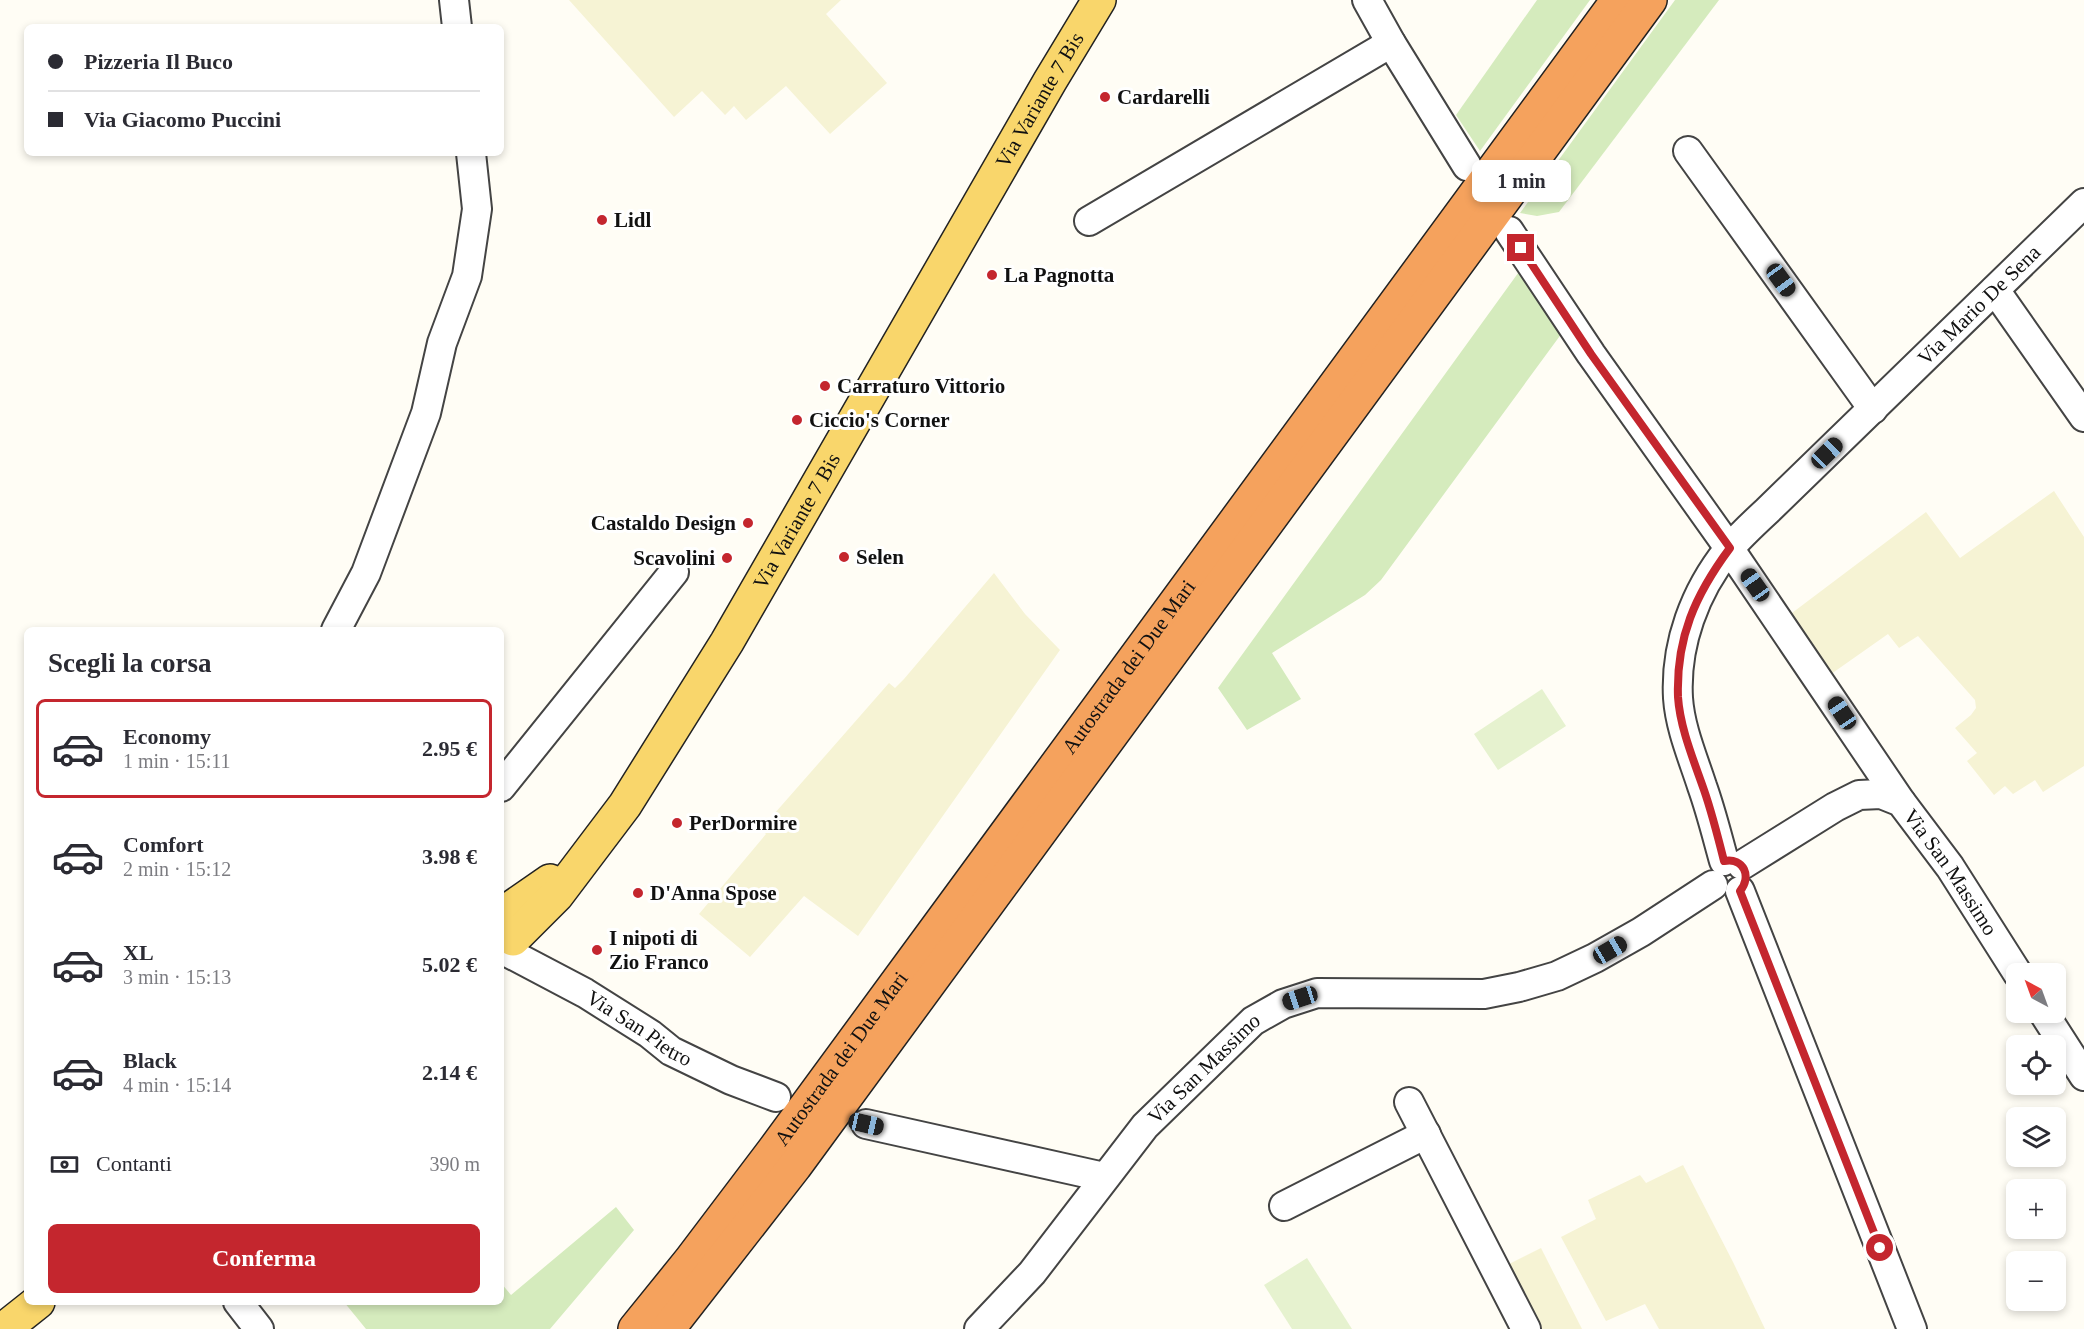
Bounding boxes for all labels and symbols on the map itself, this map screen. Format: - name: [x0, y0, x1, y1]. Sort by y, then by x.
- street label: Via Variante 7 Bis: [991, 28, 1089, 172]
- place label: Cardarelli: [1117, 85, 1210, 109]
- marker: Cardarelli: [1098, 90, 1112, 104]
- callout: 1 min: [1472, 161, 1570, 203]
- place label: Lidl: [614, 208, 652, 232]
- marker: Lidl: [595, 213, 609, 227]
- route end: [1507, 234, 1534, 261]
- street label: Via Mario De Sena: [1913, 240, 2046, 370]
- car: [1763, 260, 1799, 300]
- place label: La Pagnotta: [1004, 263, 1115, 287]
- marker: La Pagnotta: [985, 268, 999, 282]
- place label: Carraturo Vittorio: [837, 374, 1005, 398]
- marker: Carraturo Vittorio: [818, 379, 832, 393]
- place label: Ciccio's Corner: [809, 408, 950, 432]
- marker: Ciccio's Corner: [790, 413, 804, 427]
- car: [1808, 434, 1846, 472]
- street label: Via Variante 7 Bis: [748, 449, 845, 593]
- place label: Castaldo Design: [591, 511, 736, 535]
- marker: Castaldo Design: [741, 516, 755, 530]
- place label: Selen: [856, 545, 904, 569]
- place label: Scavolini: [633, 546, 715, 570]
- marker: Selen: [837, 550, 851, 564]
- marker: Scavolini: [720, 551, 734, 565]
- car: [1737, 565, 1773, 605]
- street label: Autostrada dei Due Mari: [1057, 575, 1200, 758]
- car: [1824, 693, 1860, 733]
- street label: Via San Massimo: [1899, 804, 2002, 940]
- place label: PerDormire: [689, 811, 797, 835]
- marker: PerDormire: [670, 816, 684, 830]
- place label: D'Anna Spose: [650, 881, 777, 905]
- marker: D'Anna Spose: [631, 886, 645, 900]
- place label: I nipoti di Zio Franco: [609, 926, 709, 974]
- car: [1590, 933, 1630, 967]
- marker: I nipoti di Zio Franco: [590, 943, 604, 957]
- north arrow: [2006, 963, 2066, 1023]
- street label: Autostrada dei Due Mari: [769, 967, 913, 1150]
- car: [1280, 984, 1320, 1012]
- street label: Via San Pietro: [582, 985, 696, 1071]
- street label: Via San Massimo: [1143, 1008, 1264, 1129]
- car: [846, 1111, 886, 1137]
- route start: [1866, 1234, 1893, 1261]

